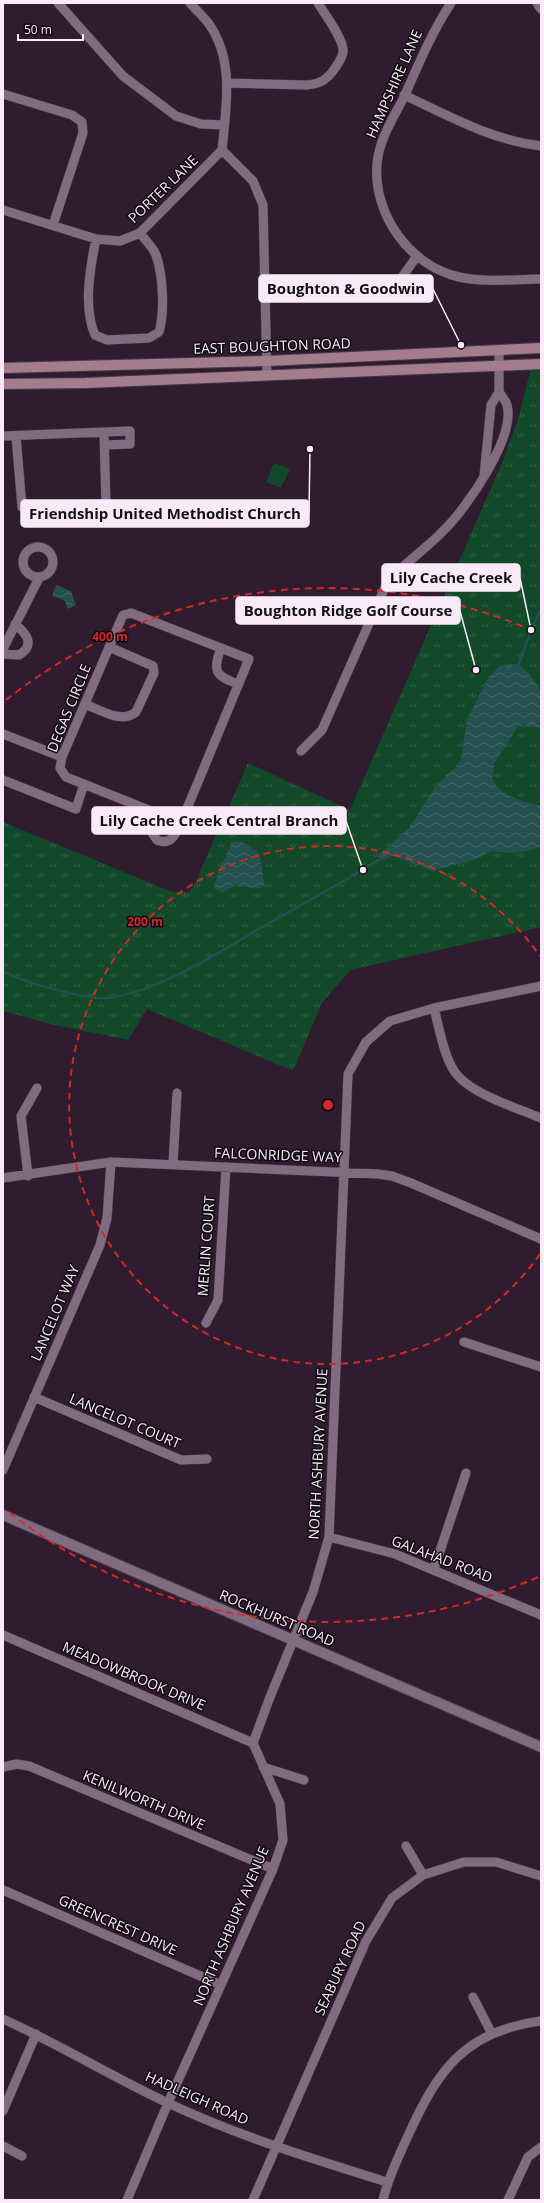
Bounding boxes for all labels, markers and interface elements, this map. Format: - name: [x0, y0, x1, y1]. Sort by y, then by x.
- scale bar: [18, 16, 83, 42]
- text: 50 m: [24, 21, 52, 38]
- street label: HAMPSHIRE LANE: [361, 27, 426, 141]
- street label: PORTER LANE: [124, 150, 202, 227]
- callout: Boughton & Goodwin: [259, 275, 433, 302]
- text: Boughton & Goodwin: [267, 278, 425, 298]
- street label: EAST BOUGHTON ROAD: [193, 333, 351, 358]
- callout: Friendship United Methodist Church: [21, 500, 309, 527]
- text: Friendship United Methodist Church: [29, 503, 301, 523]
- callout: Lily Cache Creek: [382, 564, 520, 591]
- text: Lily Cache Creek: [390, 567, 513, 587]
- callout: Boughton Ridge Golf Course: [236, 597, 460, 624]
- text: Boughton Ridge Golf Course: [244, 600, 452, 620]
- text: 400 m: [92, 628, 128, 645]
- street label: DEGAS CIRCLE: [42, 661, 95, 755]
- callout: Lily Cache Creek Central Branch: [92, 807, 346, 834]
- text: Lily Cache Creek Central Branch: [100, 810, 338, 830]
- text: 200 m: [127, 913, 163, 930]
- centre of rings: [321, 1098, 335, 1112]
- street label: FALCONRIDGE WAY: [214, 1143, 342, 1166]
- street label: MERLIN COURT: [193, 1195, 219, 1297]
- street label: LANCELOT WAY: [26, 1262, 83, 1364]
- street label: NORTH ASHBURY AVENUE: [304, 1368, 331, 1540]
- street label: LANCELOT COURT: [67, 1389, 184, 1453]
- street label: GALAHAD ROAD: [389, 1531, 495, 1587]
- street label: ROCKHURST ROAD: [217, 1585, 338, 1650]
- street label: MEADOWBROOK DRIVE: [60, 1637, 209, 1714]
- street label: KENILWORTH DRIVE: [80, 1765, 208, 1834]
- street label: NORTH ASHBURY AVENUE: [188, 1843, 273, 2008]
- street label: GREENCREST DRIVE: [56, 1890, 181, 1959]
- street label: SEABURY ROAD: [309, 1917, 370, 2018]
- street label: HADLEIGH ROAD: [143, 2066, 252, 2129]

